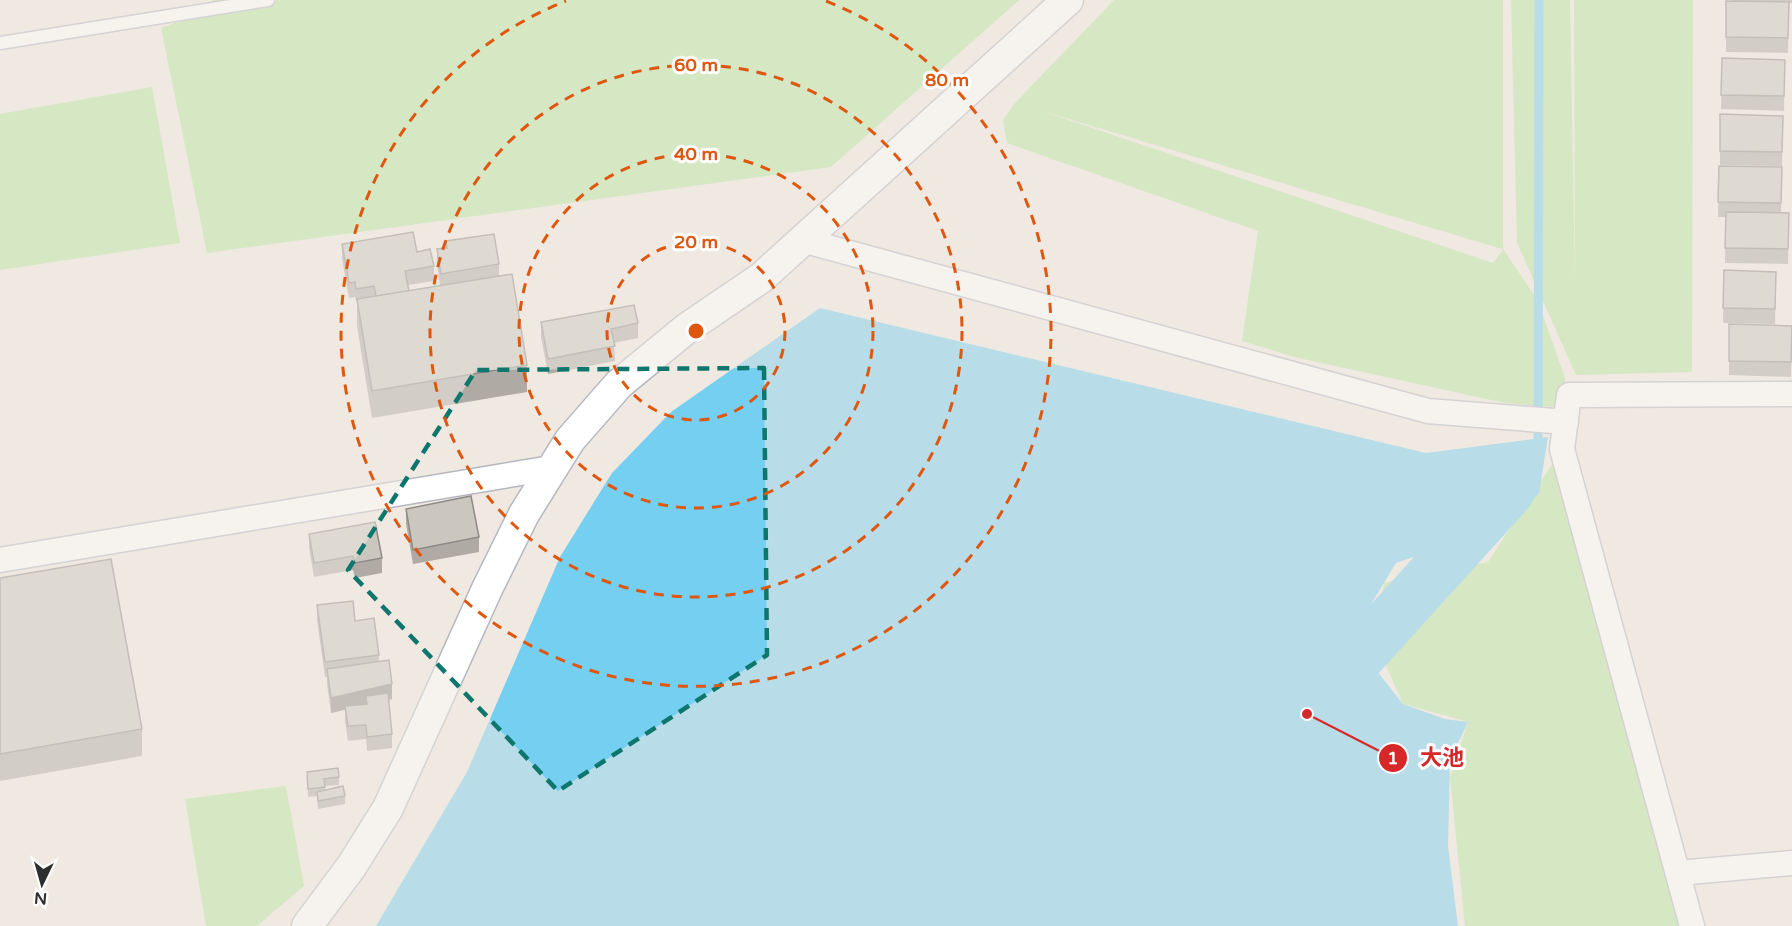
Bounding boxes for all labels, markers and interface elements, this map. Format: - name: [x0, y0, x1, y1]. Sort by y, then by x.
- text: 60 m: [674, 54, 718, 76]
- text: 80 m: [925, 69, 969, 91]
- text: 40 m: [674, 143, 718, 165]
- text: 20 m: [674, 231, 718, 253]
- centre of rings: [686, 321, 706, 341]
- callout: 大池: [1378, 738, 1476, 778]
- text: 大池: [1420, 745, 1464, 771]
- text: 1: [1387, 747, 1399, 769]
- north arrow: [12, 854, 72, 914]
- text: N: [34, 887, 48, 908]

